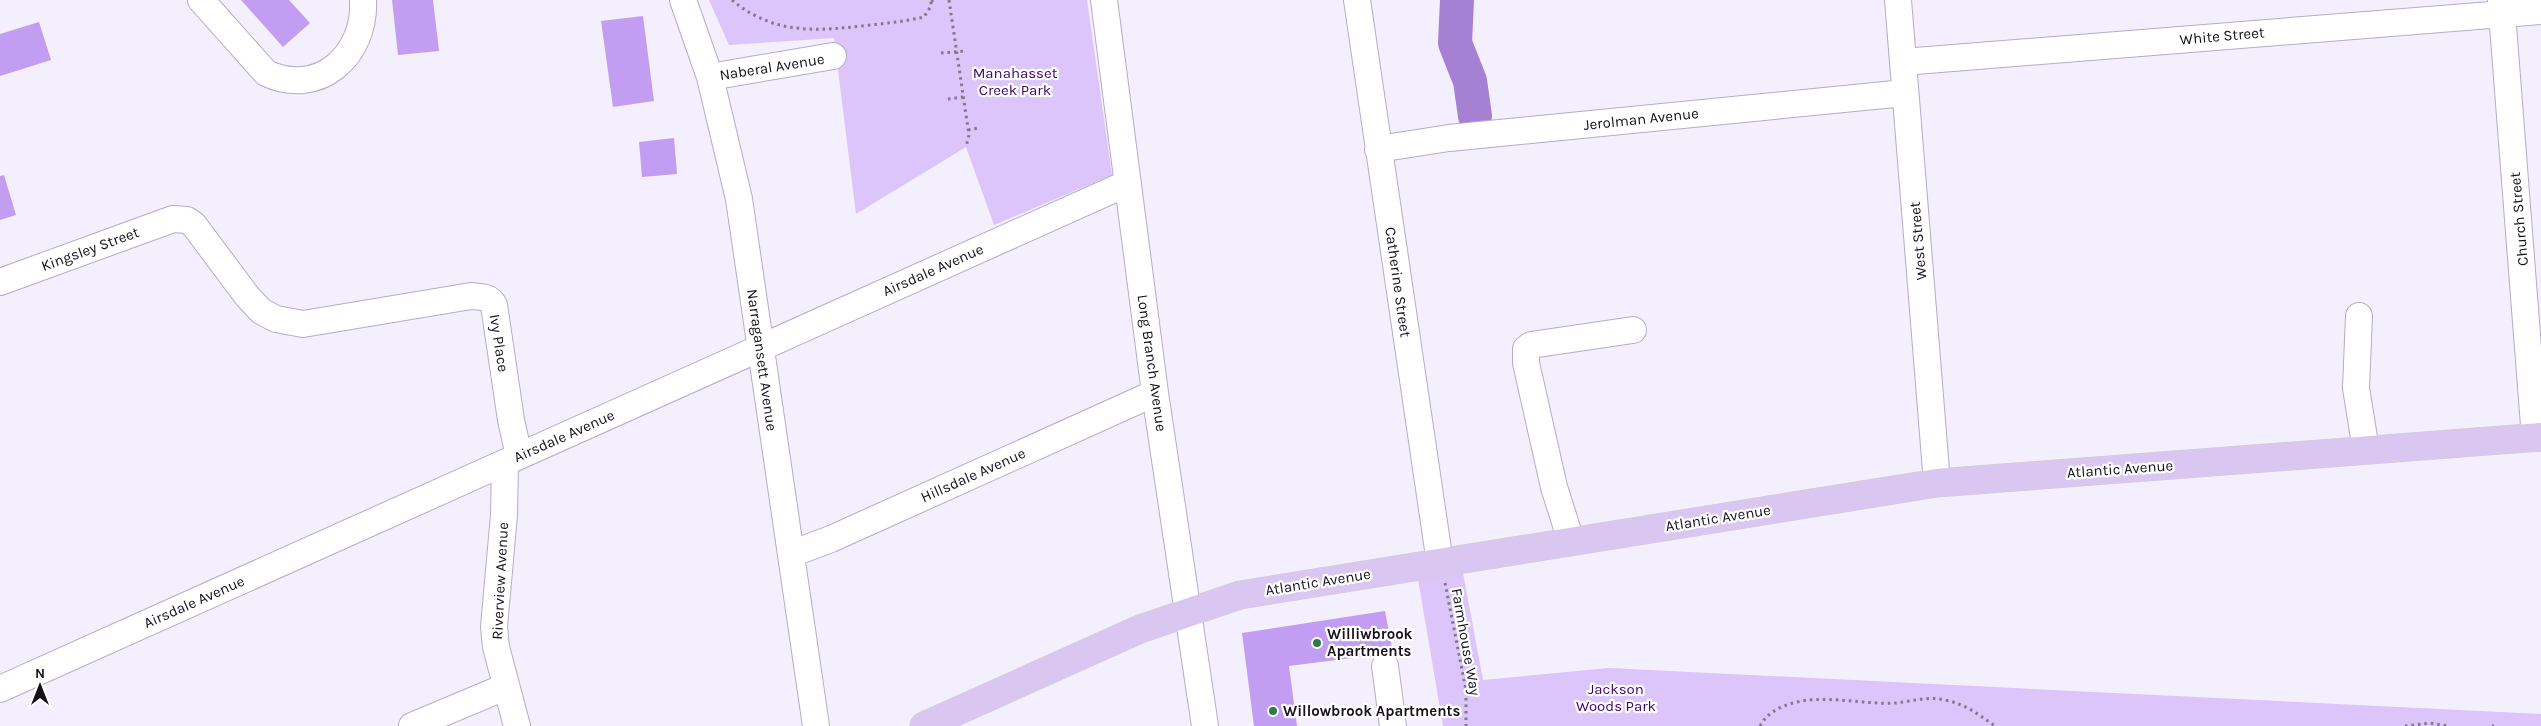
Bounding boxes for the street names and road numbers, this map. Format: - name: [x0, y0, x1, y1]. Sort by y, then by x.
- street label: White Street: [2179, 23, 2265, 49]
- street label: Naberal Avenue: [718, 50, 826, 84]
- street label: Jerolman Avenue: [1582, 104, 1700, 134]
- street label: Church Street: [2506, 171, 2532, 267]
- street label: West Street: [1906, 201, 1930, 281]
- street label: Kingsley Street: [39, 223, 142, 275]
- street label: Catherine Street: [1381, 226, 1415, 339]
- street label: Airsdale Avenue: [880, 240, 986, 300]
- street label: Narragansett Avenue: [743, 288, 781, 432]
- street label: Long Branch Avenue: [1133, 293, 1171, 433]
- street label: Ivy Place: [486, 313, 512, 373]
- street label: Airsdale Avenue: [511, 406, 617, 466]
- street label: Hillsdale Avenue: [918, 444, 1028, 506]
- street label: Atlantic Avenue: [2066, 456, 2174, 482]
- street label: Atlantic Avenue: [1664, 501, 1772, 535]
- street label: Riverview Avenue: [488, 522, 512, 640]
- street label: Atlantic Avenue: [1264, 565, 1372, 599]
- street label: Airsdale Avenue: [141, 572, 247, 632]
- street label: Farmhouse Way: [1448, 587, 1484, 697]

